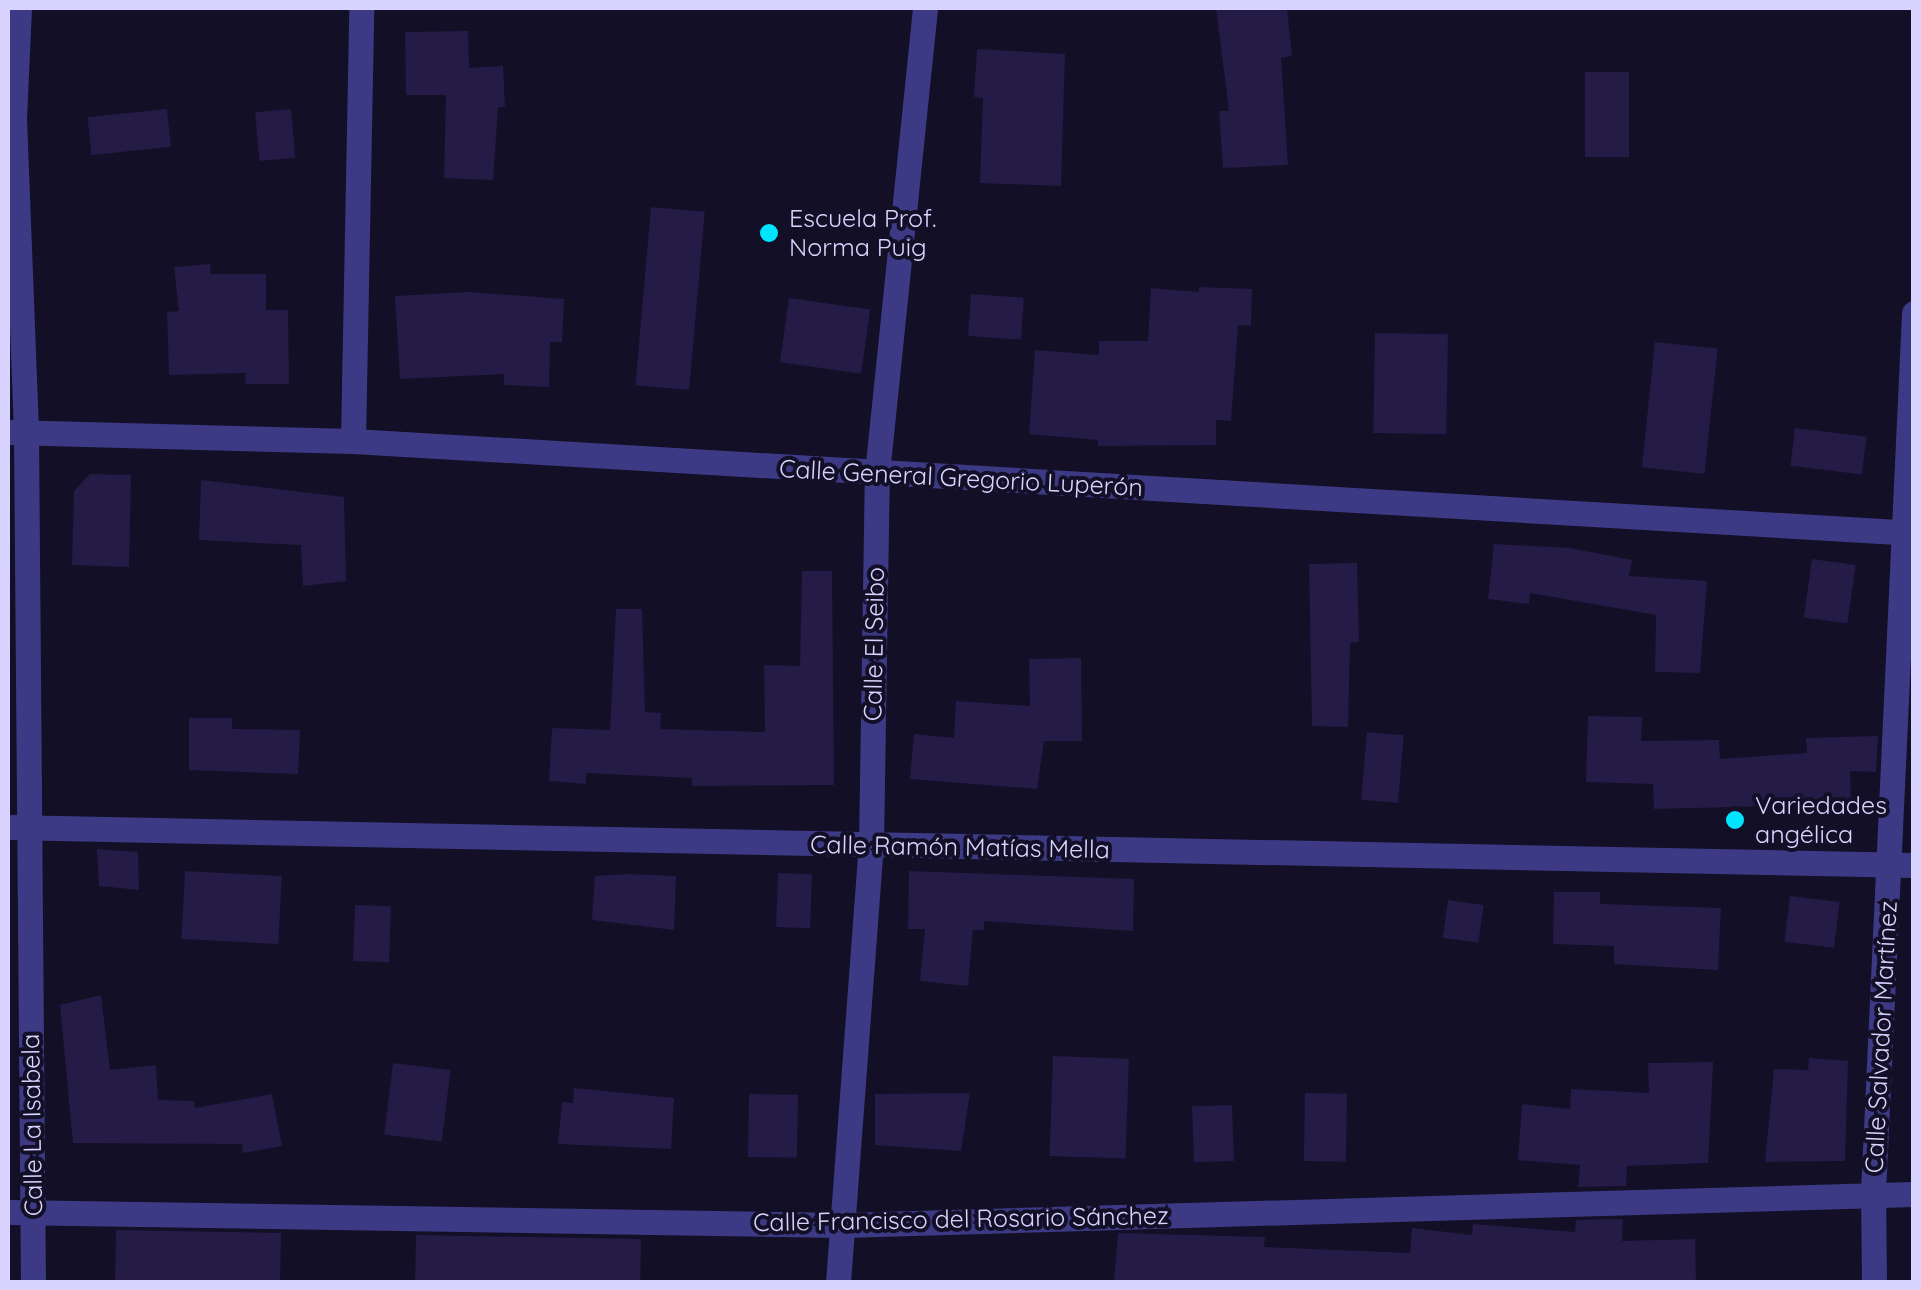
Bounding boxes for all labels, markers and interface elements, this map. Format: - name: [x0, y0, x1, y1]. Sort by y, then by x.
- place label: Escuela Prof. Norma Puig: [789, 204, 937, 263]
- marker: Escuela Prof. Norma Puig: [758, 222, 780, 244]
- street label: Calle General Gregorio Luperón: [778, 453, 1144, 503]
- street label: Calle El Seibo: [858, 567, 890, 721]
- place label: Variedades angélica: [1755, 791, 1887, 850]
- marker: Variedades angélica: [1724, 809, 1746, 831]
- street label: Calle Ramón Matías Mella: [810, 829, 1110, 865]
- street label: Calle Salvador Martínez: [1859, 900, 1903, 1174]
- street label: Calle La Isabela: [15, 1034, 49, 1216]
- street label: Calle Francisco del Rosario Sánchez: [753, 1200, 1169, 1238]

